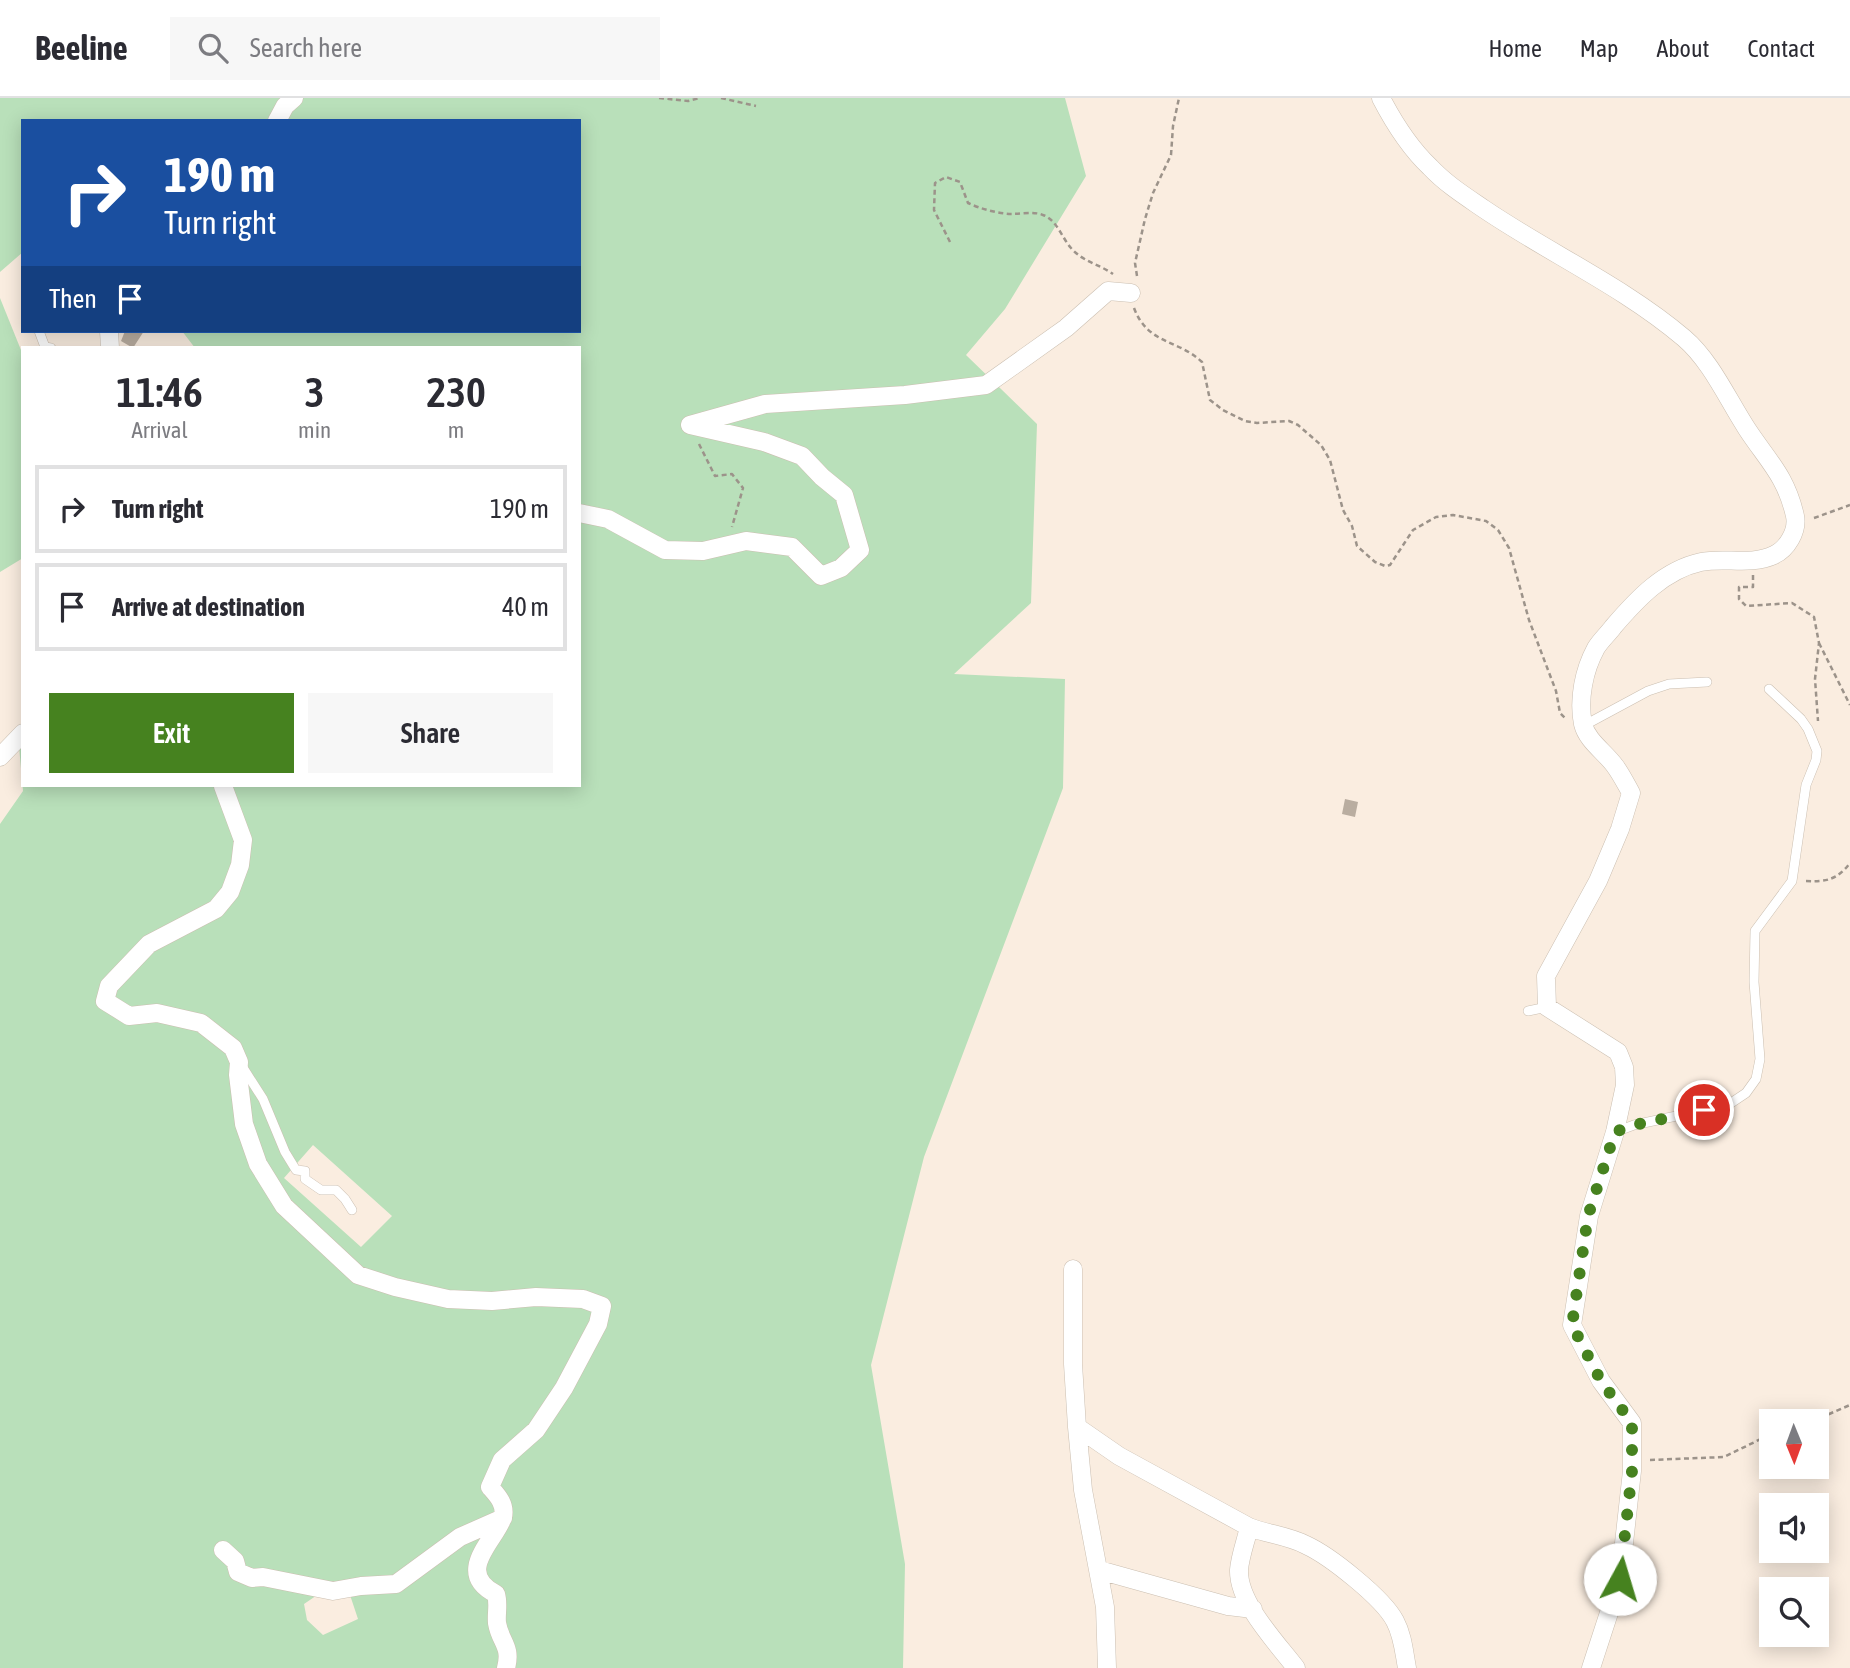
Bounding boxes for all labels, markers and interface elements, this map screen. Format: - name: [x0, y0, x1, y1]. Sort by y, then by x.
- search box: [170, 17, 660, 80]
- text: Beeline: [35, 29, 128, 67]
- icon: search: [194, 29, 232, 67]
- text: Search here: [250, 33, 362, 63]
- text: Home: [1488, 35, 1542, 62]
- text: Map: [1580, 35, 1618, 62]
- text: About: [1656, 35, 1709, 62]
- text: Contact: [1747, 35, 1815, 62]
- text: 190 m: [164, 146, 275, 202]
- icon: right: [49, 147, 140, 238]
- text: Turn right: [164, 204, 277, 241]
- icon: arrive: [111, 280, 149, 318]
- text: Then: [49, 284, 97, 314]
- text: 11:46: [116, 368, 203, 416]
- text: 3: [305, 368, 324, 416]
- text: 230: [426, 368, 486, 416]
- text: Arrival: [131, 417, 188, 443]
- text: min: [298, 417, 331, 443]
- text: m: [448, 417, 464, 443]
- icon: right: [53, 490, 91, 528]
- text: Turn right: [112, 494, 203, 524]
- text: 190 m: [490, 494, 549, 524]
- icon: arrive: [53, 588, 91, 626]
- text: Arrive at destination: [112, 592, 305, 622]
- text: 40 m: [502, 592, 549, 622]
- button: Exit: [49, 693, 294, 773]
- button: Share: [308, 693, 553, 773]
- pin: [1674, 1080, 1734, 1140]
- icon: arrive: [1685, 1091, 1723, 1129]
- north arrow: [1759, 1409, 1829, 1479]
- map controls: [1759, 1409, 1829, 1647]
- button: sound: [1759, 1493, 1829, 1563]
- position arrow: [1583, 1542, 1657, 1616]
- button: search: [1759, 1577, 1829, 1647]

